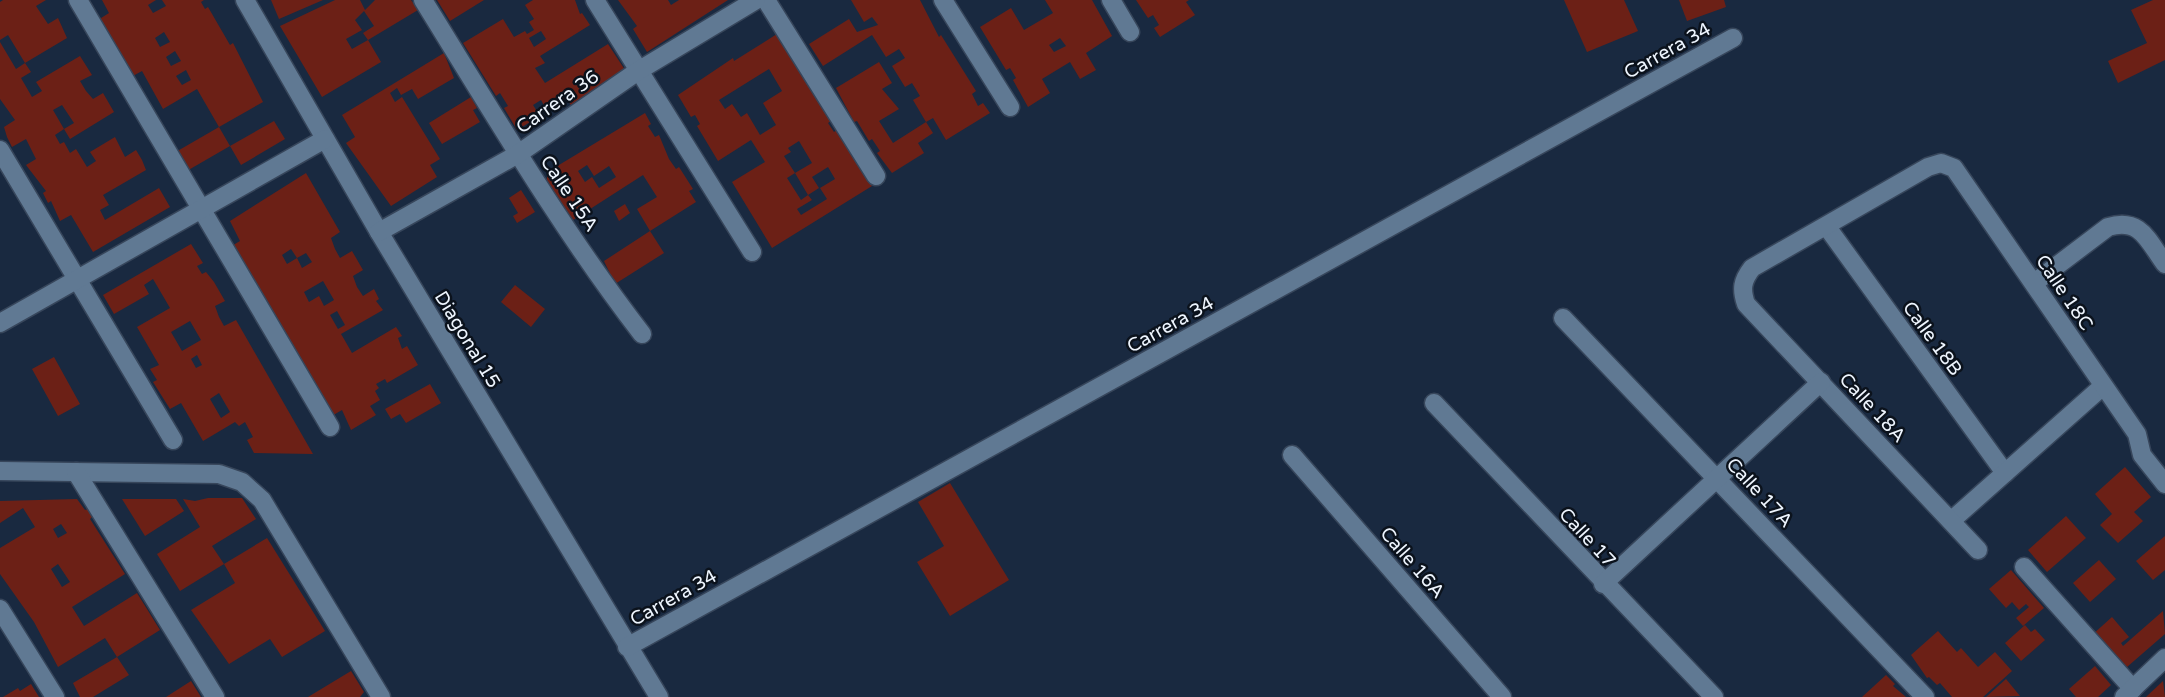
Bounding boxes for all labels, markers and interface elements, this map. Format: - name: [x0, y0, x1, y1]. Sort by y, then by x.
- street label: Carrera 34: [1620, 18, 1715, 84]
- street label: Carrera 36: [512, 65, 603, 138]
- street label: Calle 15A: [536, 151, 603, 236]
- street label: Calle 18C: [2031, 251, 2097, 334]
- street label: Diagonal 15: [430, 287, 505, 392]
- street label: Carrera 34: [1123, 292, 1218, 358]
- street label: Calle 18B: [1898, 297, 1966, 380]
- street label: Calle 18A: [1835, 368, 1910, 447]
- street label: Calle 17A: [1722, 453, 1797, 532]
- street label: Calle 17: [1554, 504, 1620, 572]
- street label: Calle 16A: [1375, 523, 1449, 603]
- street label: Carrera 34: [626, 565, 721, 631]

